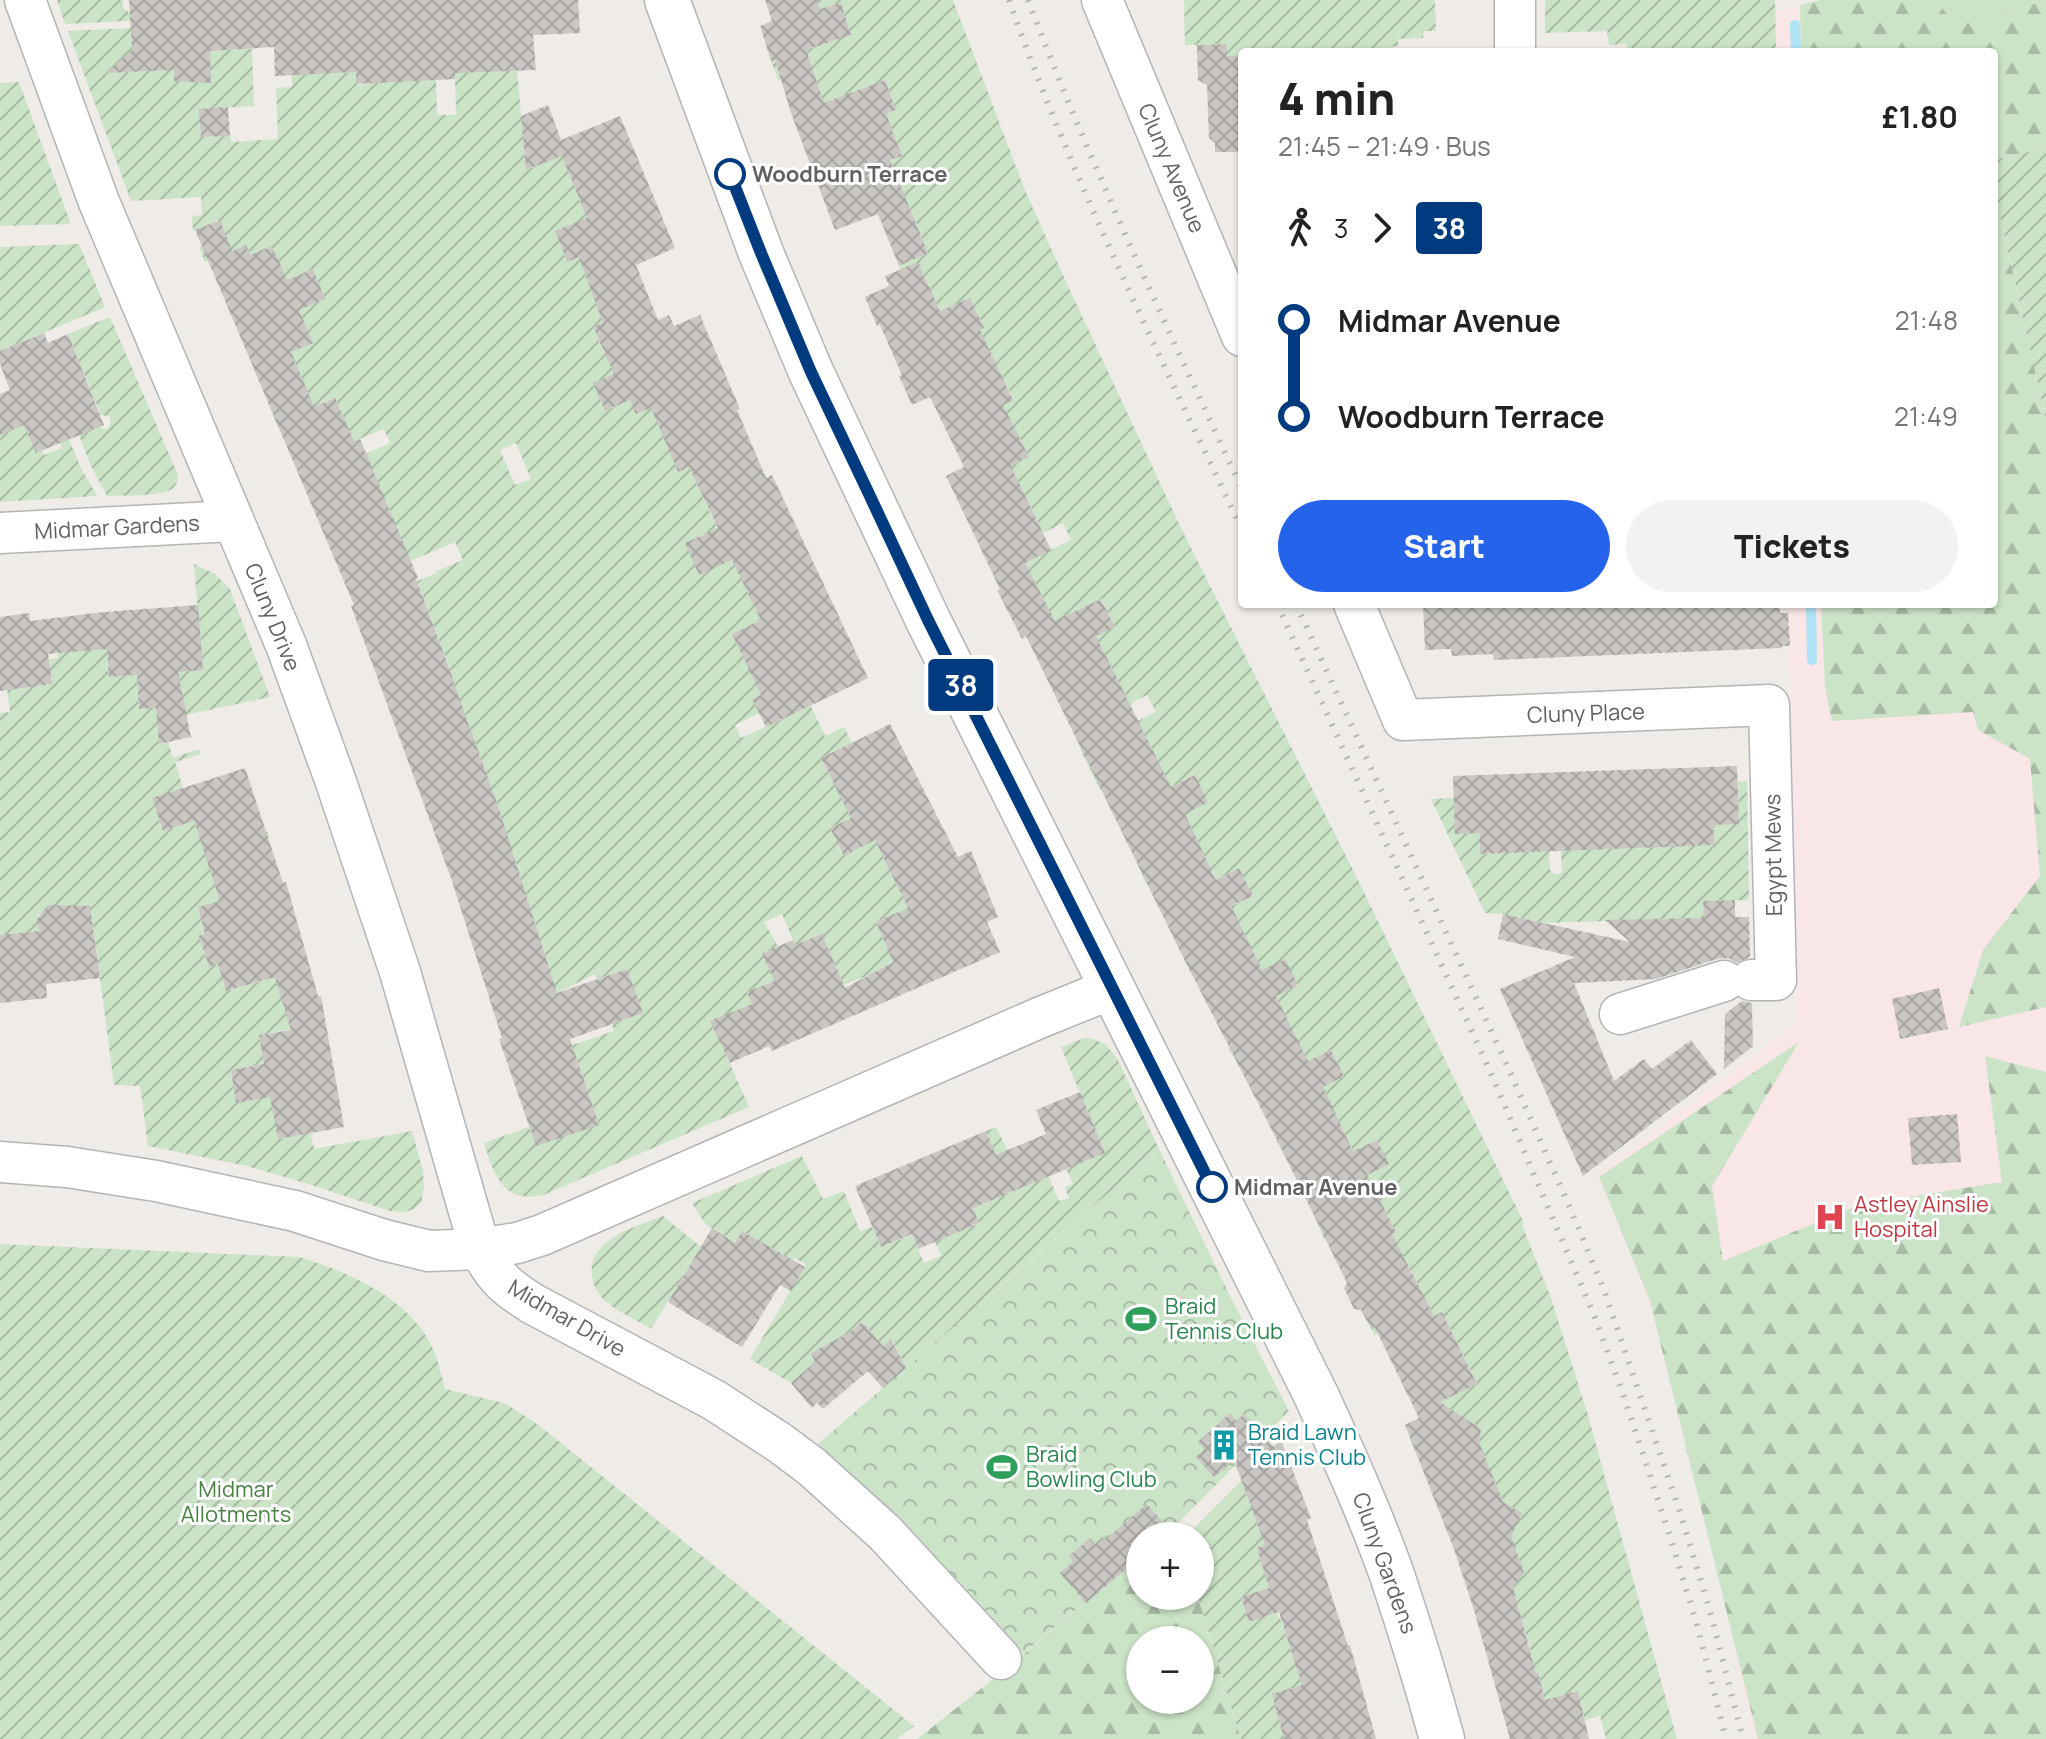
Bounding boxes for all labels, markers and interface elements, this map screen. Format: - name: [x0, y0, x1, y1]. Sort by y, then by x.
- text: 4 min: [1278, 68, 1395, 128]
- text: £1.80: [1882, 96, 1958, 137]
- street label: Cluny Avenue: [1131, 99, 1213, 237]
- text: 21:45 – 21:49 · Bus: [1278, 128, 1491, 164]
- marker: Woodburn Terrace: [715, 159, 745, 189]
- place label: Woodburn Terrace: [752, 159, 948, 189]
- icon: walk: [1278, 206, 1322, 250]
- icon: forward: [1360, 206, 1404, 250]
- text: 38: [1432, 209, 1466, 247]
- text: 3: [1334, 210, 1348, 246]
- text: Midmar Avenue: [1338, 300, 1561, 341]
- text: 21:48: [1895, 302, 1958, 338]
- text: Woodburn Terrace: [1338, 396, 1605, 437]
- text: 21:49: [1894, 398, 1958, 434]
- button: Start: [1278, 500, 1610, 592]
- button: Tickets: [1626, 500, 1958, 592]
- street label: Midmar Gardens: [34, 508, 200, 546]
- street label: Cluny Drive: [238, 559, 308, 676]
- line badge: 38: [925, 659, 997, 711]
- text: 38: [944, 666, 978, 704]
- street label: Cluny Place: [1527, 696, 1646, 730]
- street label: Egypt Mews: [1757, 794, 1789, 916]
- marker: Midmar Avenue: [1197, 1172, 1227, 1202]
- place label: Midmar Avenue: [1234, 1172, 1397, 1202]
- place label: Astley Ainslie Hospital: [1854, 1189, 1989, 1244]
- hospital icon: Astley Ainslie Hospital: [1813, 1200, 1847, 1234]
- street label: Midmar Drive: [503, 1272, 631, 1364]
- place label: Braid Tennis Club: [1165, 1291, 1283, 1346]
- sports icon: Braid Tennis Club: [1124, 1302, 1158, 1336]
- place label: Braid Lawn Tennis Club: [1248, 1417, 1366, 1472]
- building icon: Braid Lawn Tennis Club: [1207, 1428, 1241, 1462]
- place label: Braid Bowling Club: [1026, 1439, 1157, 1494]
- sports icon: Braid Bowling Club: [985, 1450, 1019, 1484]
- park label: Midmar Allotments: [181, 1474, 291, 1529]
- street label: Cluny Gardens: [1346, 1488, 1424, 1638]
- map controls: [1126, 1522, 1214, 1714]
- button: +: [1126, 1522, 1214, 1610]
- button: −: [1126, 1626, 1214, 1714]

